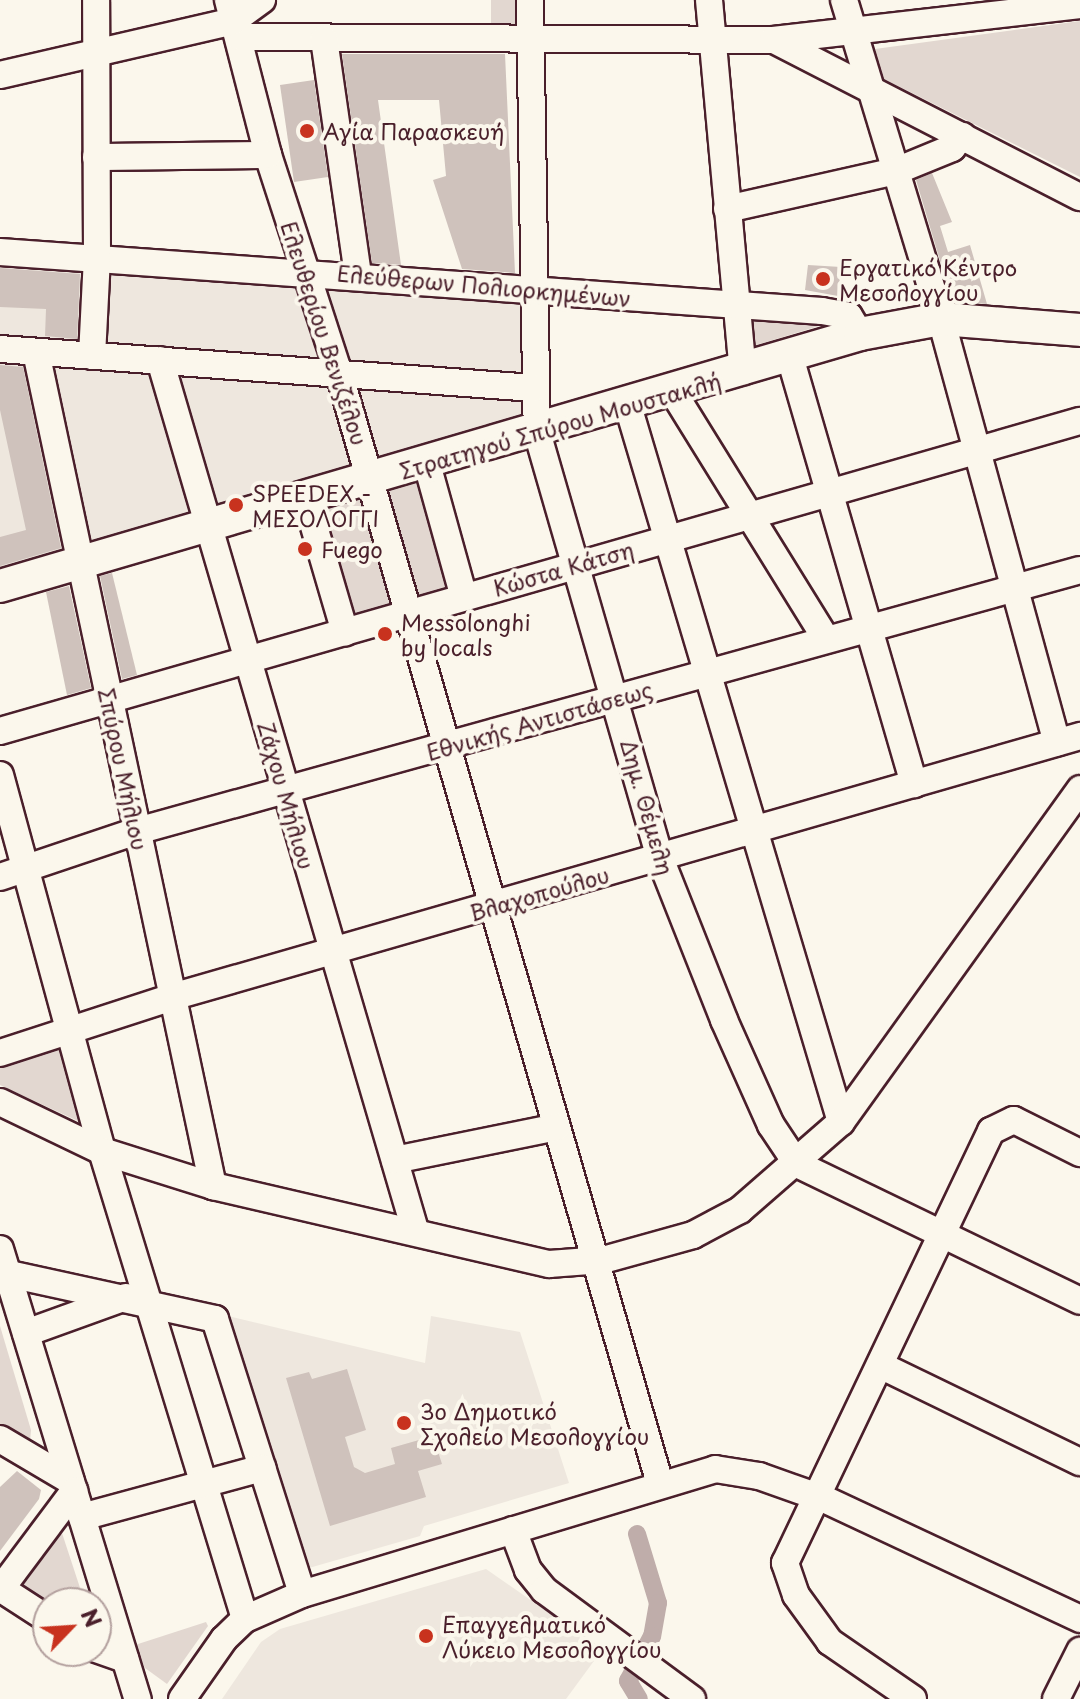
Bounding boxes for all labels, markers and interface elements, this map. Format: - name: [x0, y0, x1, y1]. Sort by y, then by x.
- place label: Αγία Παρασκευή: [323, 118, 504, 144]
- marker: Αγία Παρασκευή: [298, 122, 316, 140]
- street label: Ελευθερίου Βενιζέλου: [276, 218, 374, 448]
- place label: Eργατικό Κέντρο Μεσολογγίου: [839, 253, 1017, 304]
- street label: Ελεύθερων Πολιορκημένων: [336, 259, 632, 311]
- marker: Eργατικό Κέντρο Μεσολογγίου: [814, 270, 832, 288]
- street label: Στρατηγού Σπύρου Μουστακλή: [397, 367, 723, 483]
- place label: SPEEDEX - ΜΕΣΟΛΟΓΓΙ: [252, 479, 379, 530]
- marker: SPEEDEX - ΜΕΣΟΛΟΓΓΙ: [227, 496, 245, 514]
- street label: Κώστα Κάτση: [489, 535, 637, 601]
- place label: Fuego: [321, 536, 383, 562]
- marker: Fuego: [296, 540, 314, 558]
- place label: Messolonghi by locals: [401, 608, 531, 660]
- marker: Messolonghi by locals: [376, 625, 394, 643]
- street label: Εθνικής Αντιστάσεως: [423, 675, 655, 765]
- street label: Σπύρου Μήλιου: [94, 686, 154, 852]
- street label: Ζάχου Μήλιου: [253, 718, 321, 872]
- street label: Δημ. Θέμελη: [616, 736, 680, 878]
- street label: Βλαχοπούλου: [466, 860, 612, 926]
- place label: 3ο Δημοτικό Σχολείο Μεσολογγίου: [420, 1397, 650, 1448]
- marker: 3ο Δημοτικό Σχολείο Μεσολογγίου: [395, 1414, 413, 1432]
- north arrow: [32, 1587, 112, 1667]
- text: N: [74, 1603, 111, 1632]
- place label: Επαγγελματικό Λύκειο Μεσολογγίου: [442, 1610, 663, 1662]
- marker: Επαγγελματικό Λύκειο Μεσολογγίου: [417, 1627, 435, 1645]

